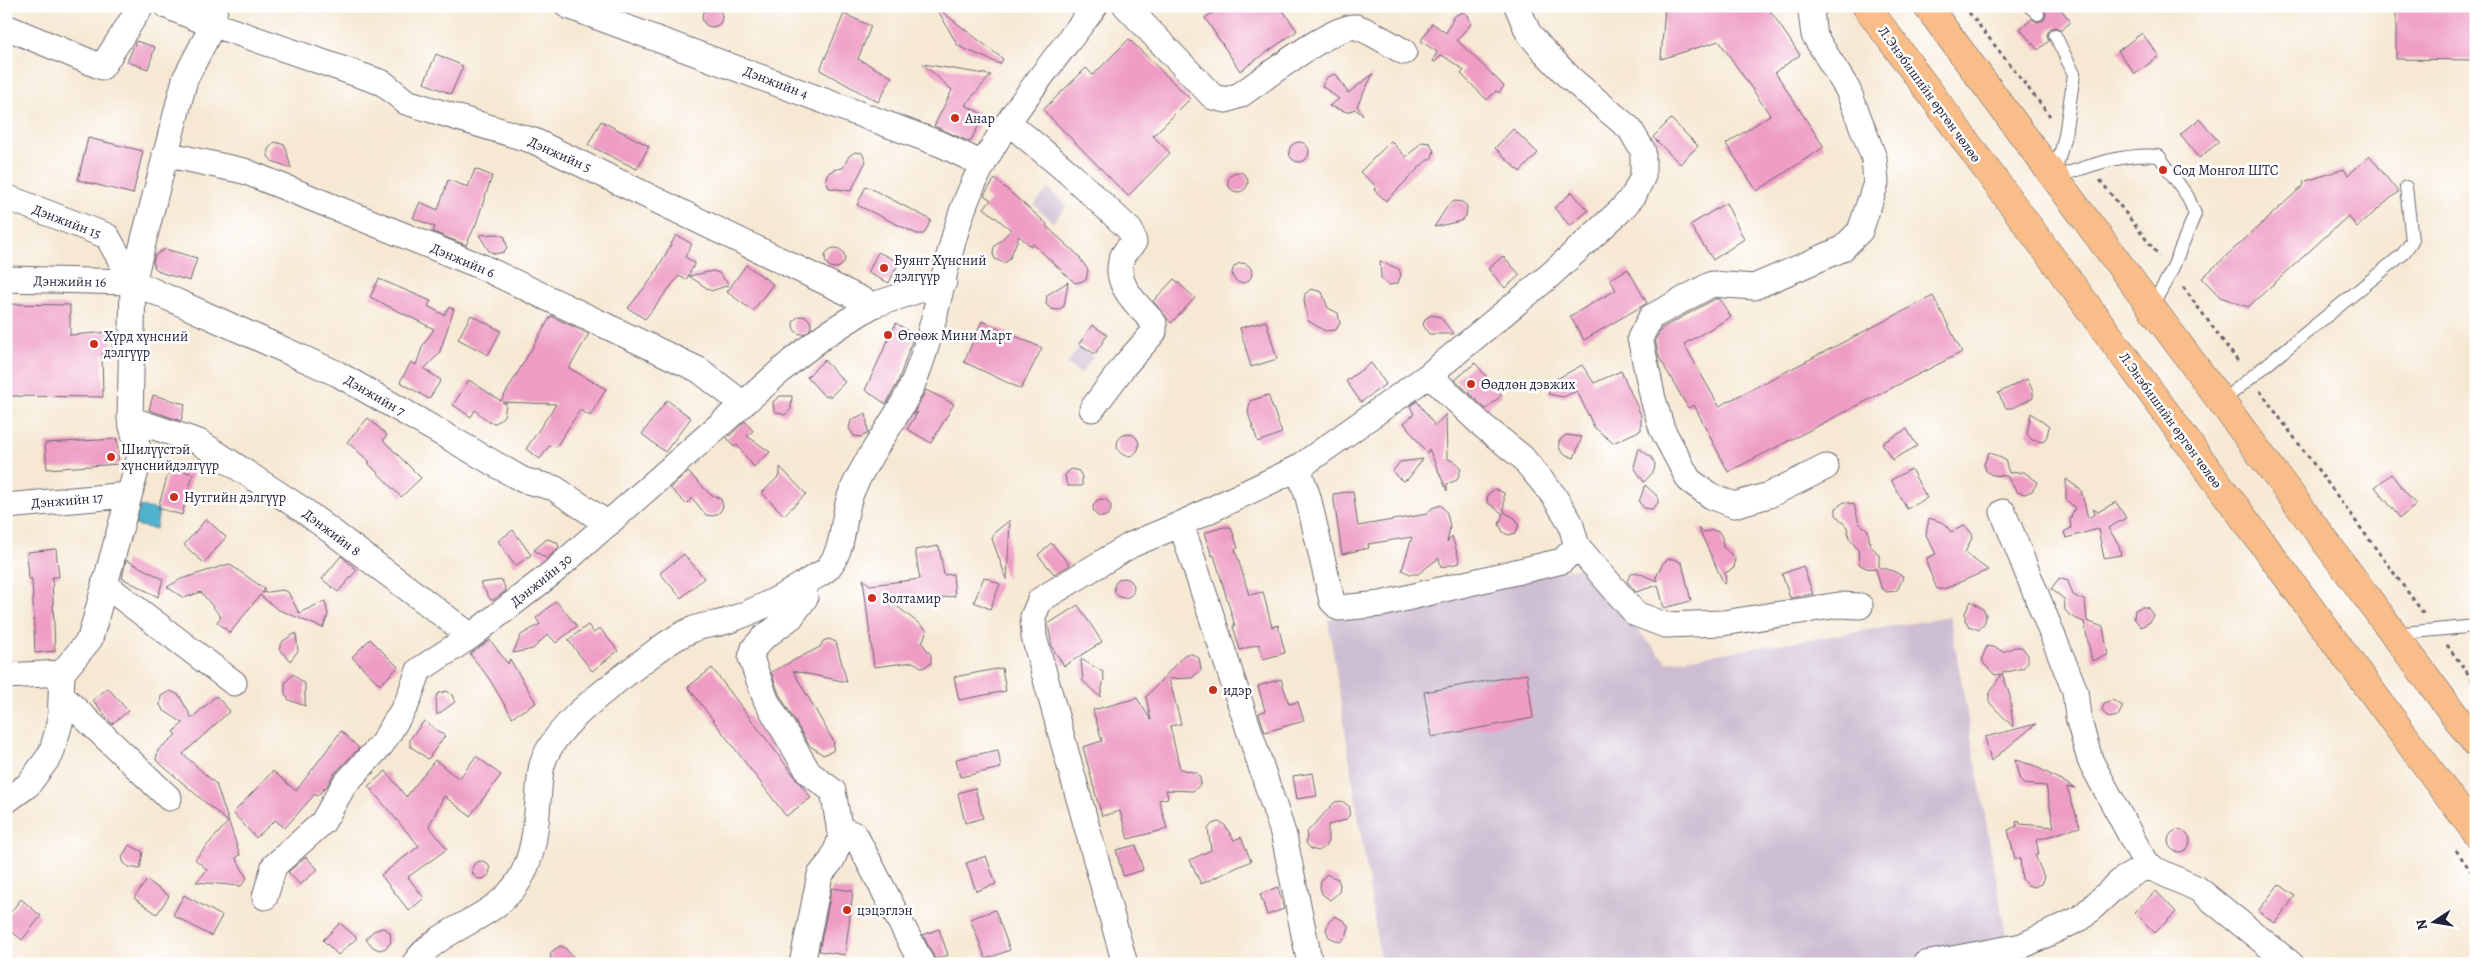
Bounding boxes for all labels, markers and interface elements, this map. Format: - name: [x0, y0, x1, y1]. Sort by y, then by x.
- street label: Л.Энэбишийн өргөн чөлөө: [1874, 22, 1985, 166]
- street label: Дэнжийн 4: [741, 61, 811, 103]
- place label: Анар: [964, 109, 995, 128]
- marker: Анар: [949, 112, 961, 124]
- street label: Дэнжийн 5: [525, 132, 594, 177]
- place label: Сод Монгол ШТС: [2173, 161, 2279, 180]
- marker: Сод Монгол ШТС: [2157, 164, 2169, 176]
- street label: Дэнжийн 15: [30, 200, 104, 243]
- street label: Дэнжийн 6: [428, 238, 498, 282]
- place label: Буянт Хүнсний дэлгүүр: [893, 251, 986, 286]
- marker: Буянт Хүнсний дэлгүүр: [878, 262, 890, 274]
- street label: Дэнжийн 16: [34, 271, 106, 292]
- place label: Өгөөж Мини Март: [898, 326, 1012, 345]
- place label: Хүрд хүнсний дэлгүүр: [103, 327, 188, 362]
- marker: Өгөөж Мини Март: [882, 329, 894, 341]
- marker: Хүрд хүнсний дэлгүүр: [88, 338, 100, 350]
- street label: Л.Энэбишийн өргөн чөлөө: [2115, 348, 2226, 492]
- street label: Дэнжийн 7: [341, 370, 409, 421]
- place label: Өөдлөн дэвжих: [1481, 375, 1575, 394]
- marker: Өөдлөн дэвжих: [1465, 378, 1477, 390]
- place label: Шилүүстэй хүнснийдэлгүүр: [121, 440, 219, 475]
- marker: Шилүүстэй хүнснийдэлгүүр: [105, 451, 117, 463]
- street label: Дэнжийн 17: [30, 488, 104, 513]
- place label: Нутгийн дэлгүүр: [184, 488, 286, 507]
- marker: Нутгийн дэлгүүр: [168, 491, 180, 503]
- street label: Дэнжийн 8: [299, 504, 365, 561]
- street label: Дэнжийн 30: [506, 550, 576, 611]
- place label: Золтамир: [882, 589, 941, 608]
- marker: Золтамир: [866, 592, 878, 604]
- place label: идэр: [1223, 681, 1252, 700]
- marker: идэр: [1207, 684, 1219, 696]
- north arrow: [2410, 898, 2460, 948]
- place label: цэцэглэн: [857, 901, 913, 920]
- marker: цэцэглэн: [841, 904, 853, 916]
- text: N: [2411, 918, 2432, 932]

